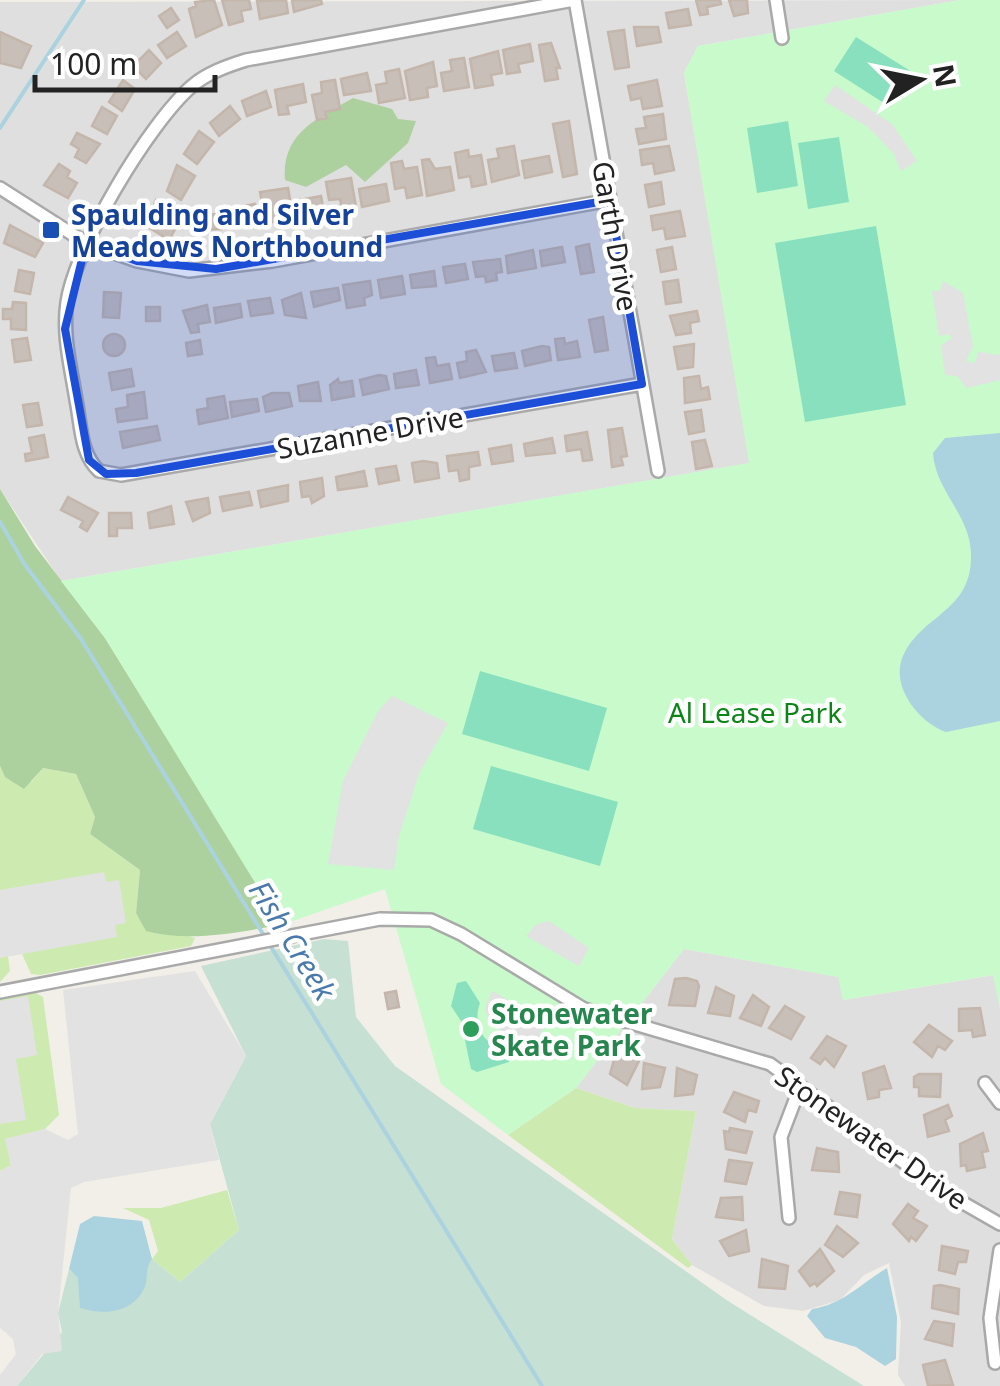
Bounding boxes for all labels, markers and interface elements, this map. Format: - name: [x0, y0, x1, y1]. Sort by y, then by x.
- scale bar: [35, 30, 215, 92]
- north arrow: [870, 30, 970, 130]
- text: 100 m: [50, 43, 137, 84]
- text: N: [925, 61, 966, 90]
- street label: Garth Drive: [584, 158, 648, 314]
- place label: Spaulding and Silver Meadows Northbound: [71, 195, 383, 265]
- marker: Spaulding and Silver Meadows Northbound: [40, 219, 62, 241]
- street label: Suzanne Drive: [274, 397, 466, 467]
- park label: Al Lease Park: [668, 693, 842, 731]
- water label: Fish Creek: [240, 872, 346, 1009]
- place label: Stonewater Skate Park: [491, 994, 653, 1064]
- marker: Stonewater Skate Park: [460, 1018, 482, 1040]
- street label: Stonewater Drive: [768, 1056, 976, 1218]

